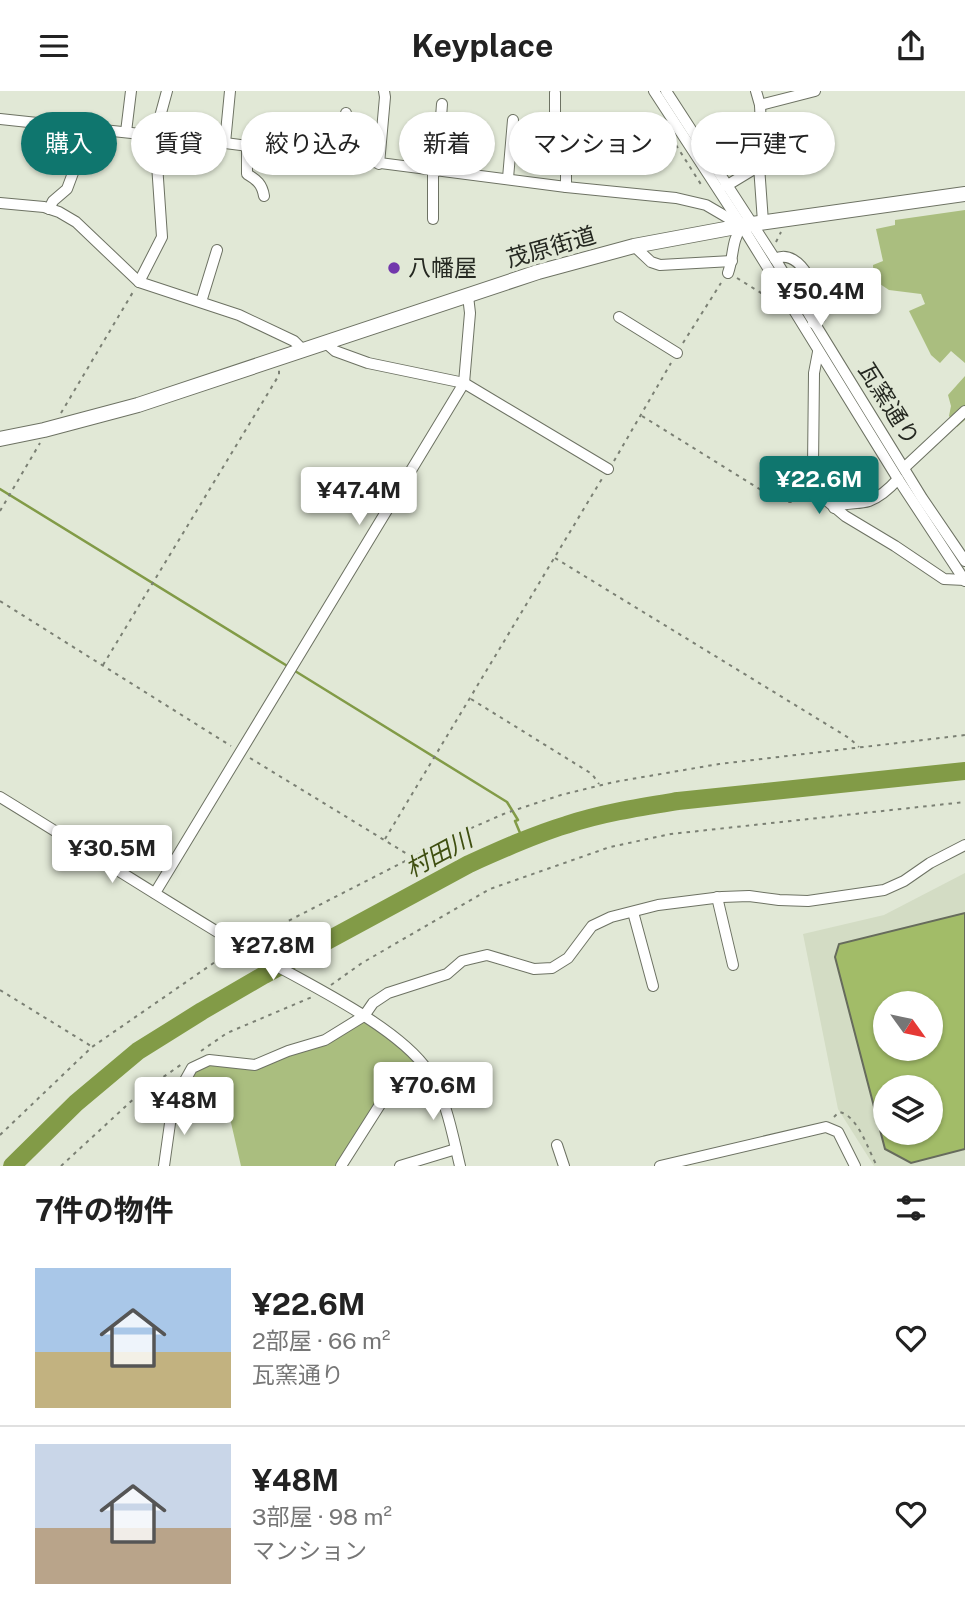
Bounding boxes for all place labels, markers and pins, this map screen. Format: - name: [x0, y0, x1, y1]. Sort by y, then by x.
- place label: 八幡屋: [408, 254, 477, 281]
- marker: 八幡屋: [386, 260, 402, 276]
- pin: ¥50.4M: [764, 268, 878, 328]
- pin: ¥22.6M: [762, 457, 876, 516]
- pin: ¥47.4M: [302, 467, 416, 527]
- pin: ¥30.5M: [55, 825, 169, 885]
- pin: ¥27.8M: [216, 923, 330, 982]
- pin: ¥70.6M: [376, 1063, 490, 1122]
- pin: ¥48M: [143, 1077, 225, 1137]

